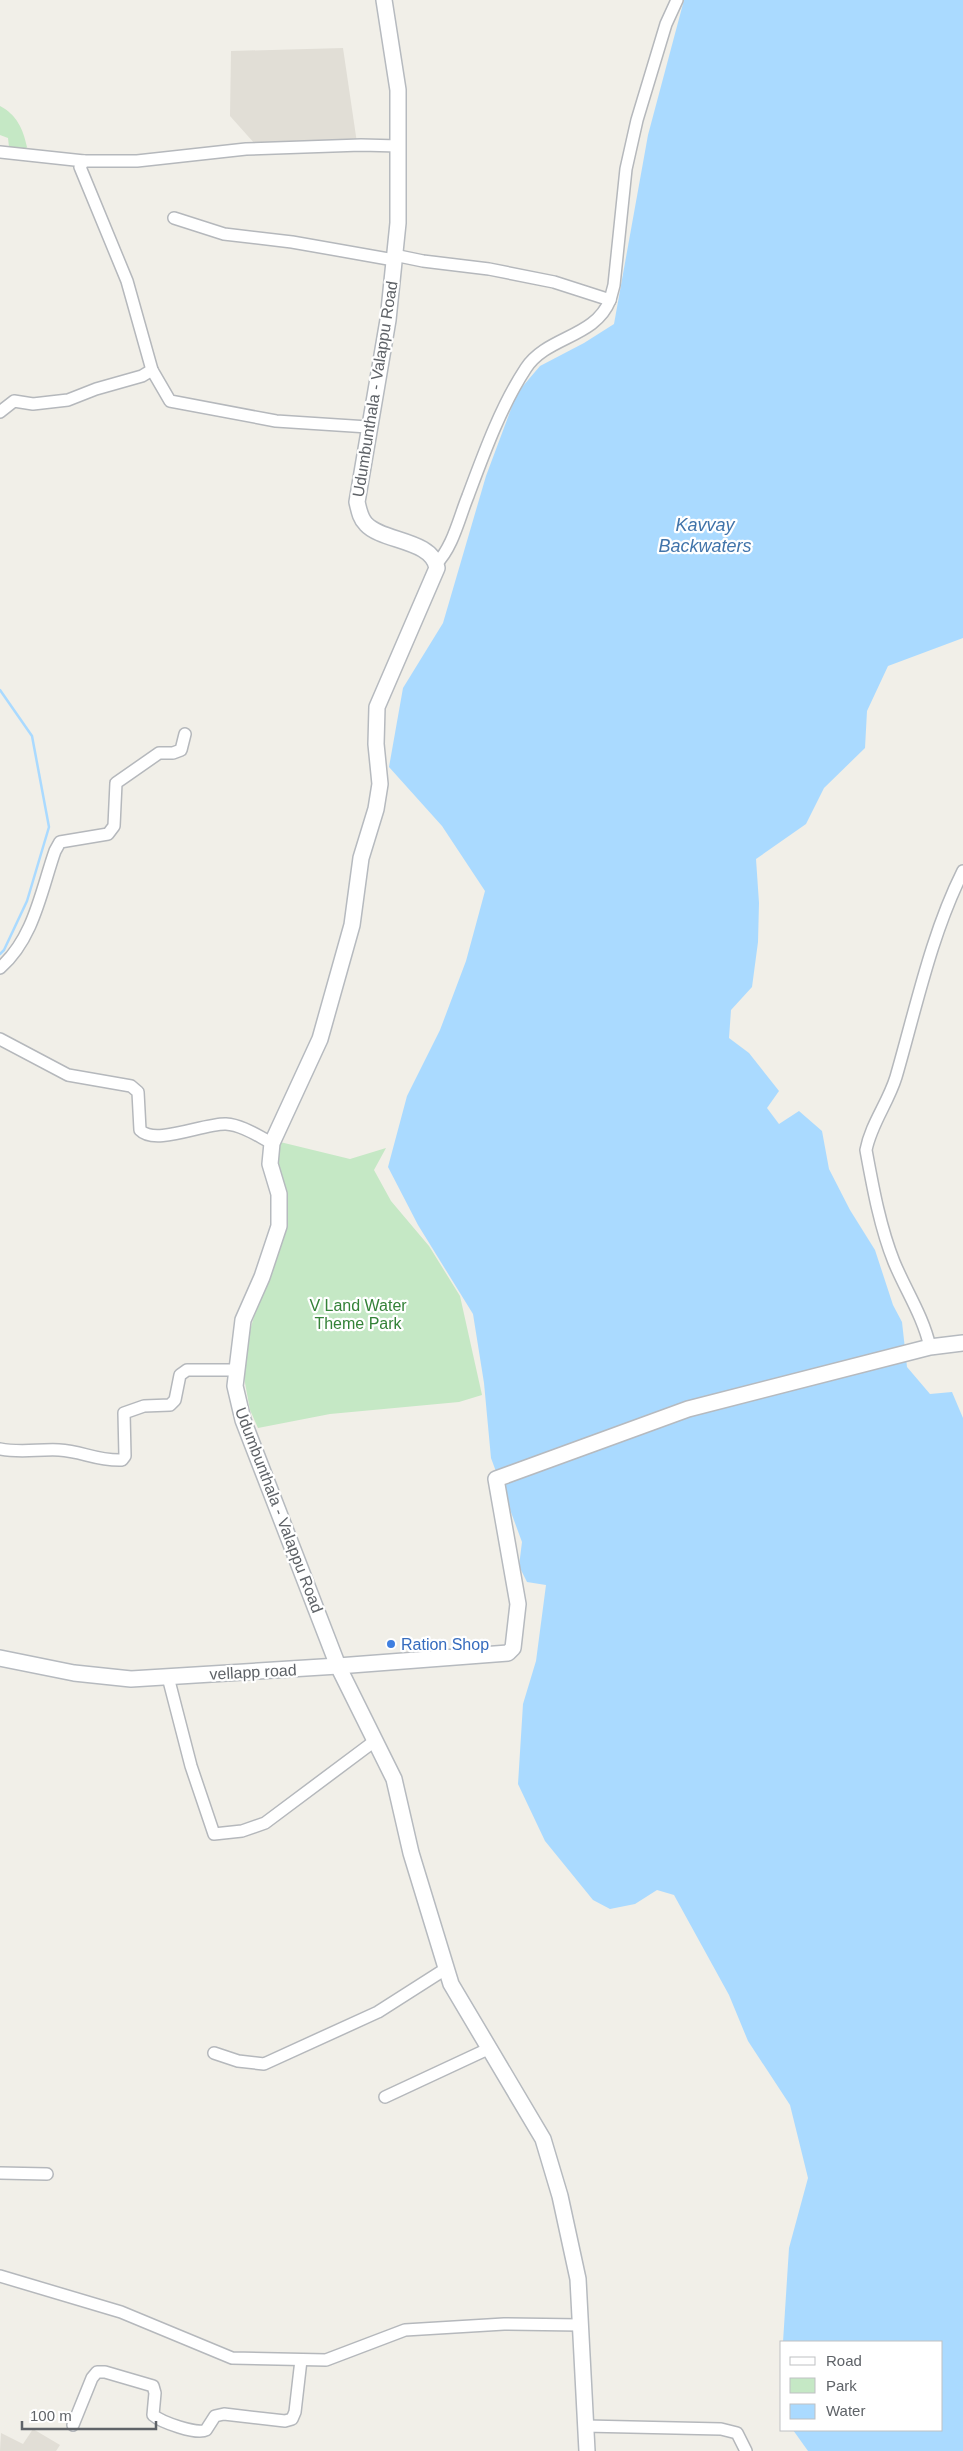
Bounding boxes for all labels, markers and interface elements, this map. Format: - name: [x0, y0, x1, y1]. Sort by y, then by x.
- street label: Udumbunthala - Valappu Road: [350, 280, 400, 498]
- water label: Kavvay Backwaters: [658, 515, 752, 556]
- park label: V Land Water Theme Park: [309, 1297, 407, 1332]
- street label: Udumbunthala - Valappu Road: [232, 1405, 326, 1615]
- place label: Ration Shop: [401, 1636, 489, 1653]
- marker: Ration Shop: [385, 1638, 397, 1650]
- street label: vellapp road: [209, 1661, 297, 1683]
- legend: [780, 2341, 943, 2431]
- text: Road: [826, 2352, 862, 2369]
- text: Park: [826, 2377, 857, 2394]
- scale bar: [22, 2398, 156, 2430]
- text: Water: [826, 2402, 865, 2419]
- text: 100 m: [30, 2407, 72, 2424]

